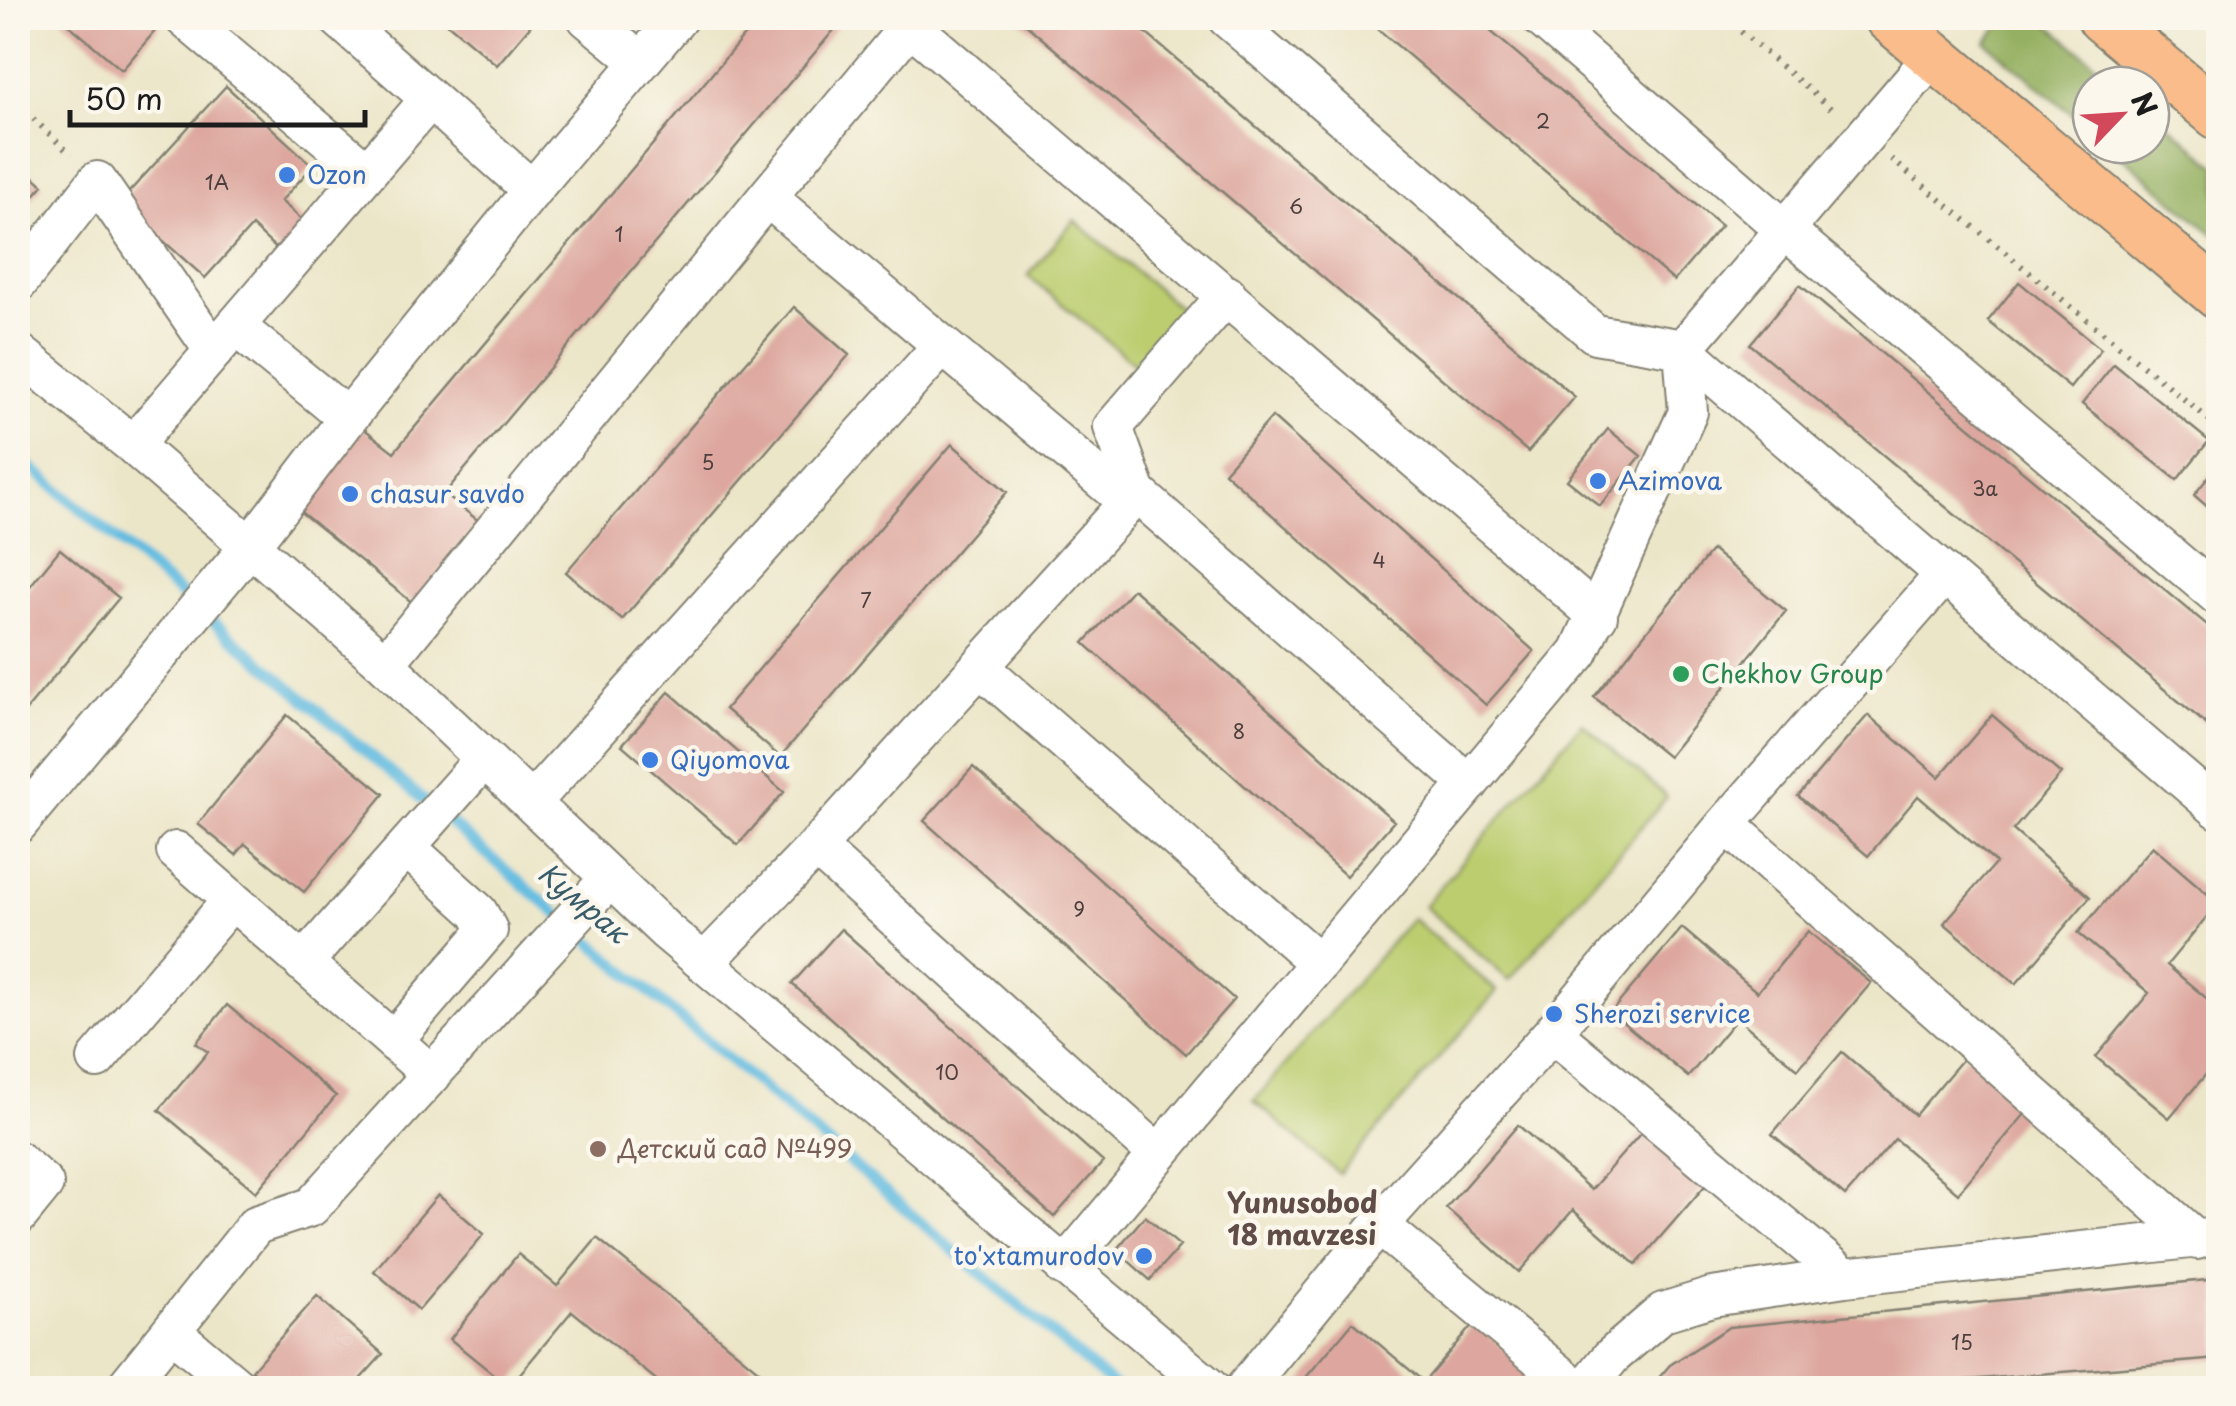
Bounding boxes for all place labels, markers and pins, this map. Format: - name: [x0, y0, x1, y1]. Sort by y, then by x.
- place label: Ozon: [307, 155, 367, 193]
- marker: Ozon: [276, 164, 298, 186]
- place label: Azimova: [1618, 461, 1723, 499]
- marker: Azimova: [1587, 470, 1609, 492]
- place label: chasur savdo: [370, 474, 525, 512]
- marker: chasur savdo: [339, 483, 361, 505]
- place label: Chekhov Group: [1701, 654, 1884, 692]
- marker: Chekhov Group: [1670, 663, 1692, 685]
- place label: Qiyomova: [670, 740, 790, 778]
- marker: Qiyomova: [639, 749, 661, 771]
- place label: Sherozi service: [1574, 994, 1751, 1032]
- marker: Sherozi service: [1543, 1003, 1565, 1025]
- place label: Детский сад №499: [617, 1129, 853, 1167]
- marker: Детский сад №499: [587, 1138, 609, 1160]
- place label: to'xtamurodov: [954, 1236, 1124, 1274]
- marker: to'xtamurodov: [1133, 1245, 1155, 1267]

